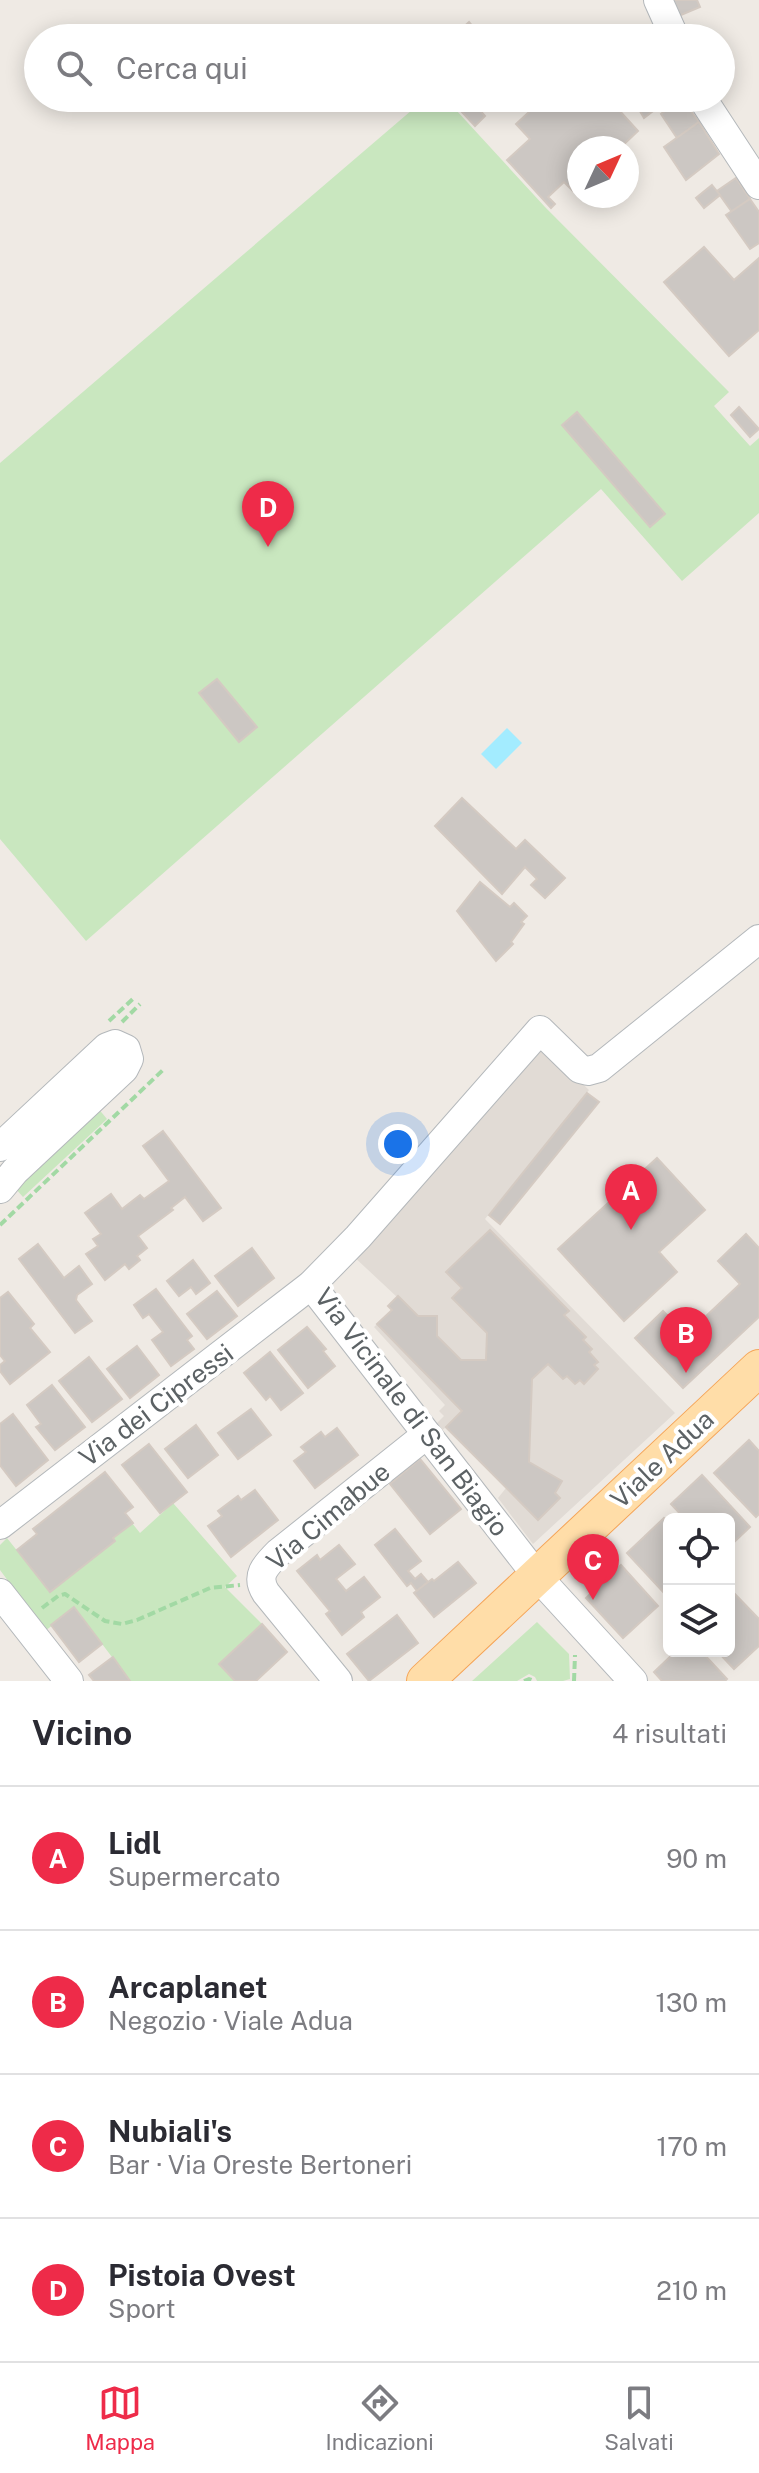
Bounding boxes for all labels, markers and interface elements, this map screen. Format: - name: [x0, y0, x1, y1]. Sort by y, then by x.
- search box: [24, 24, 735, 112]
- icon: search: [52, 46, 96, 90]
- text: Cerca qui: [116, 50, 248, 86]
- north arrow: [567, 136, 639, 208]
- pin: D: [242, 481, 294, 547]
- your location: [378, 1124, 418, 1164]
- pin: A: [605, 1164, 657, 1230]
- street label: Via Vicinale di San Biagio: [309, 1282, 515, 1542]
- pin: B: [660, 1307, 712, 1373]
- street label: Via dei Cipressi: [73, 1337, 239, 1473]
- street label: Viale Adua: [604, 1404, 720, 1514]
- street label: Via Cimabue: [260, 1456, 396, 1576]
- map controls: [663, 1513, 735, 1657]
- button: locate: [663, 1513, 735, 1585]
- pin: C: [567, 1534, 619, 1600]
- button: layers: [663, 1585, 735, 1657]
- text: Vicino: [32, 1713, 132, 1753]
- text: 4 risultati: [612, 1718, 727, 1749]
- text: Lidl: [108, 1825, 162, 1861]
- text: A: [49, 1843, 67, 1874]
- text: 90 m: [666, 1843, 727, 1874]
- text: Supermercato: [108, 1861, 280, 1892]
- text: Arcaplanet: [108, 1969, 267, 2005]
- text: B: [49, 1987, 67, 2018]
- text: 130 m: [655, 1987, 727, 2018]
- text: Negozio · Viale Adua: [108, 2005, 353, 2036]
- text: Nubiali's: [108, 2113, 232, 2149]
- text: C: [49, 2131, 67, 2162]
- text: 170 m: [657, 2131, 727, 2162]
- text: Bar · Via Oreste Bertoneri: [108, 2149, 412, 2180]
- text: Pistoia Ovest: [108, 2257, 296, 2293]
- text: D: [49, 2275, 67, 2306]
- text: 210 m: [656, 2275, 727, 2306]
- text: Sport: [108, 2293, 176, 2324]
- tab: Mappa: [85, 2381, 155, 2455]
- tab: Indicazioni: [326, 2381, 434, 2455]
- tab: Salvati: [604, 2381, 674, 2455]

